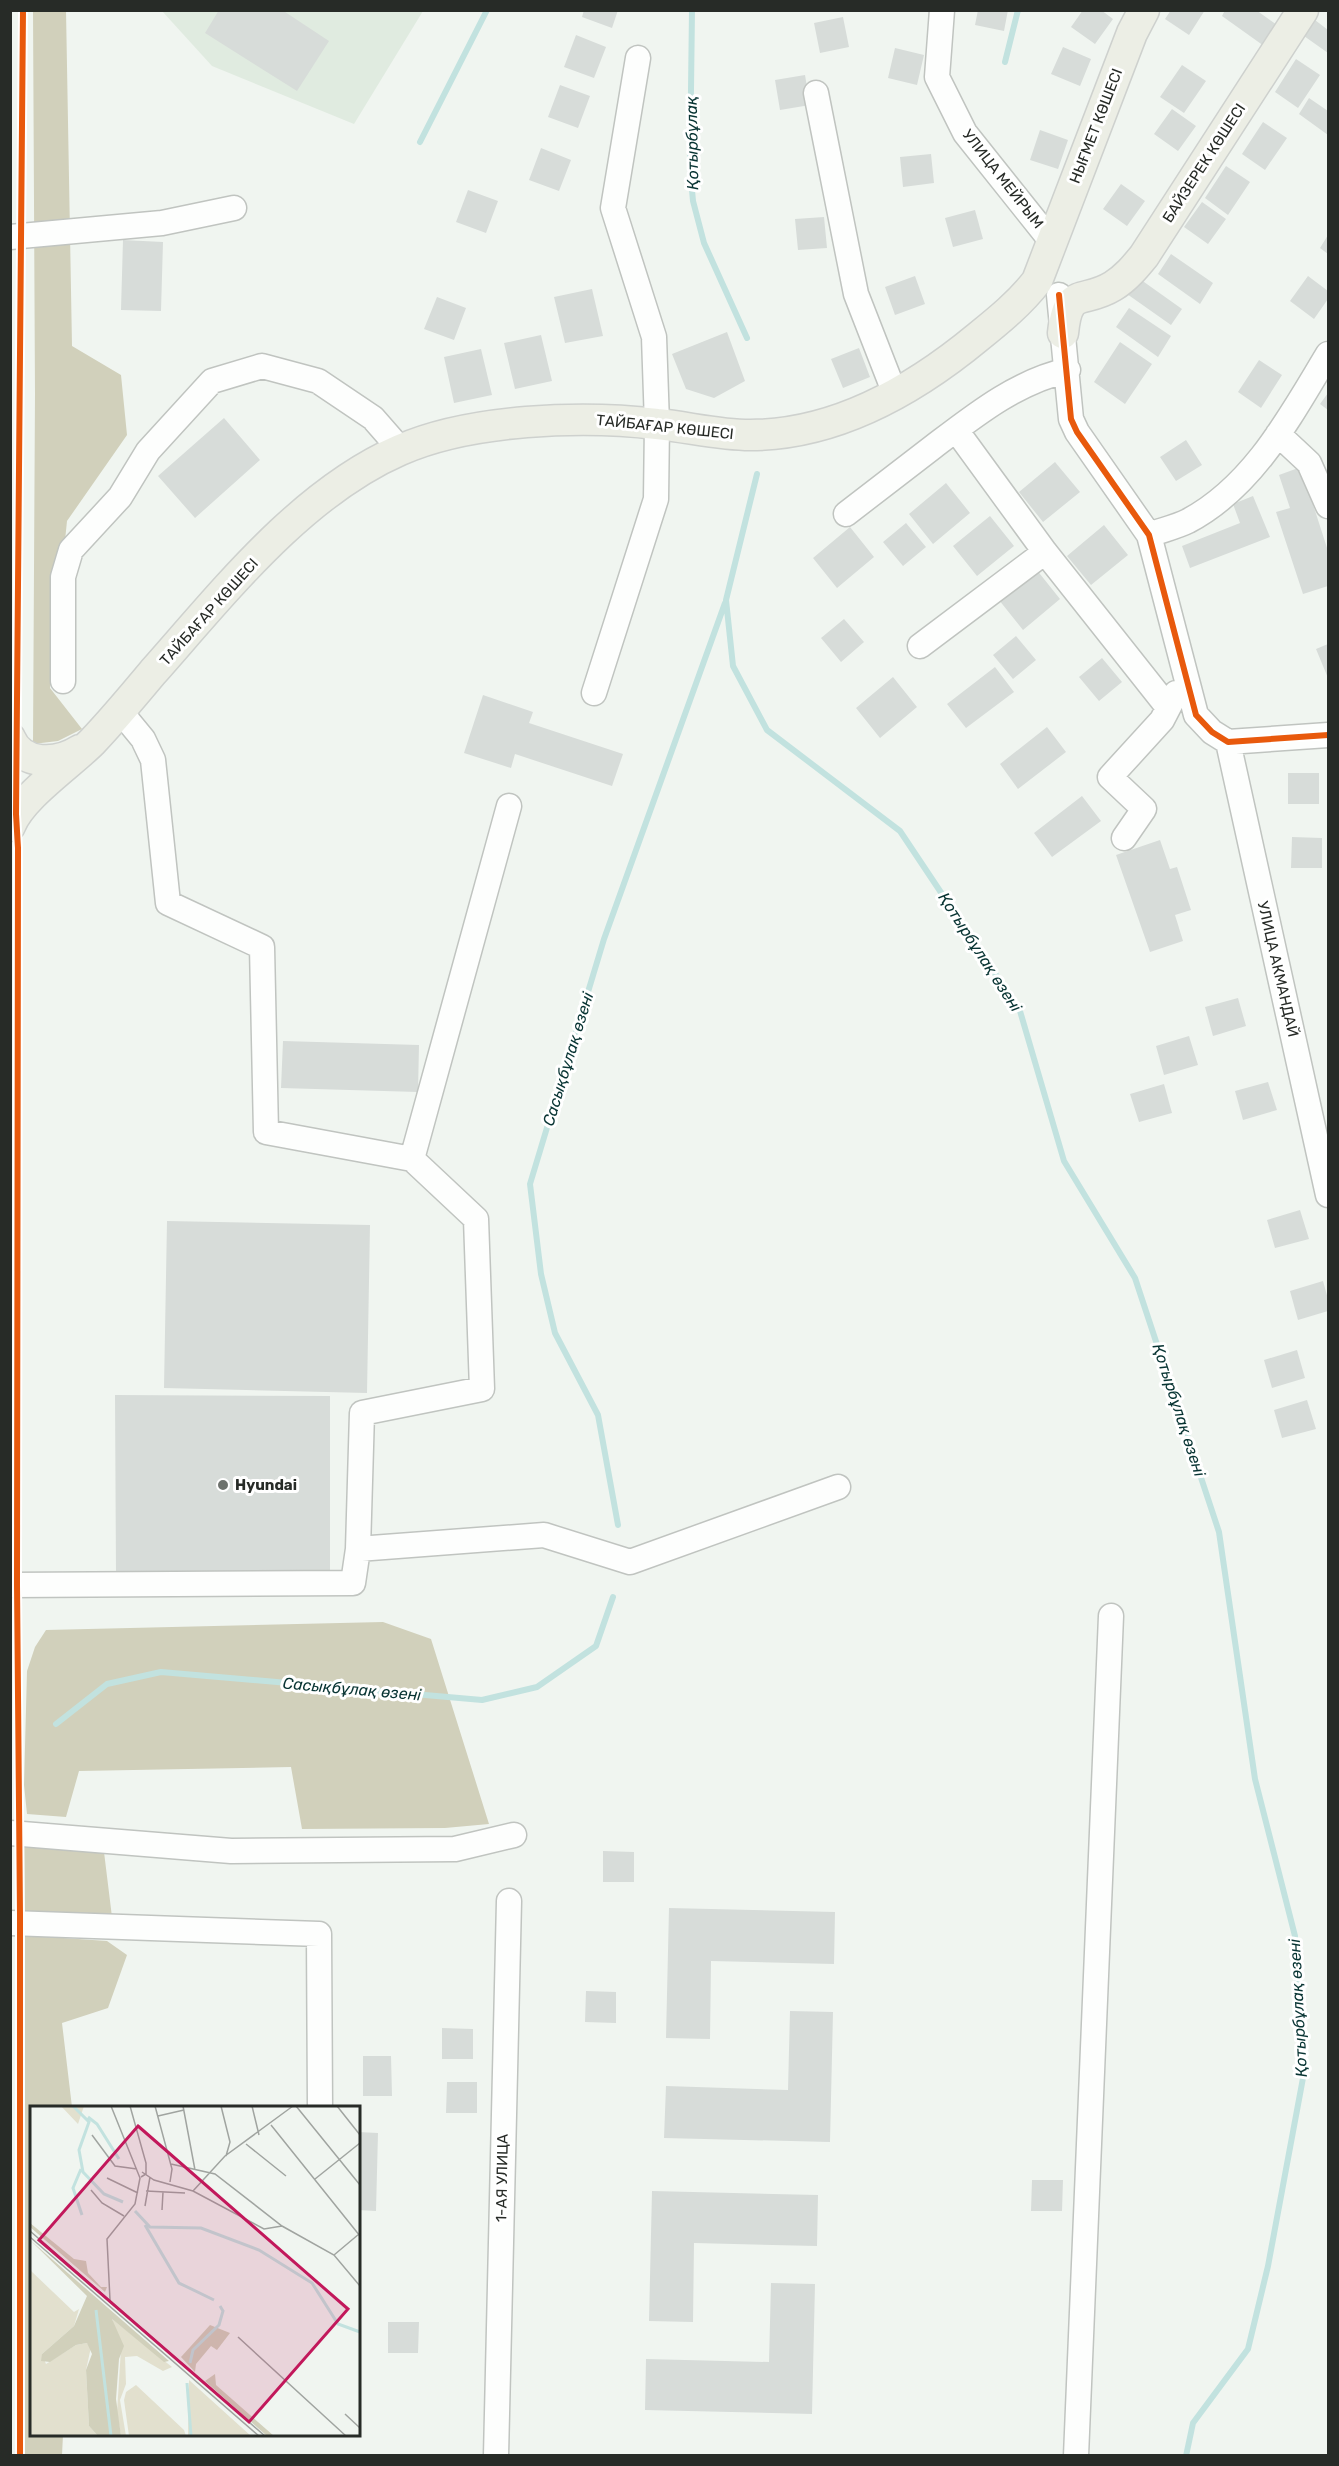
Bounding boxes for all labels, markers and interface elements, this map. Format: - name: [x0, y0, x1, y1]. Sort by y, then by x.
- street label: НЫҒМЕТ КӨШЕСІ: [1066, 66, 1126, 186]
- water label: Қотырбұлақ: [682, 96, 702, 190]
- street label: БАЙЗЕРЕК КӨШЕСІ: [1159, 100, 1249, 226]
- street label: УЛИЦА МЕЙРЫМ: [959, 126, 1047, 232]
- street label: ТАЙБАҒАР КӨШЕСІ: [595, 411, 735, 443]
- street label: ТАЙБАҒАР КӨШЕСІ: [156, 555, 262, 669]
- water label: Қотырбұлақ өзені: [934, 889, 1026, 1016]
- street label: УЛИЦА АКМАНДАЙ: [1254, 899, 1302, 1039]
- water label: Сасықбұлақ өзені: [539, 989, 598, 1128]
- water label: Қотырбұлақ өзені: [1149, 1341, 1210, 1480]
- place label: Hyundai: [235, 1476, 297, 1494]
- marker: Hyundai: [216, 1478, 230, 1492]
- water label: Сасықбұлақ өзені: [282, 1673, 423, 1705]
- water label: Қотырбұлақ өзені: [1285, 1937, 1311, 2078]
- inset map: [30, 2106, 360, 2436]
- street label: 1-АЯ УЛИЦА: [492, 2134, 512, 2222]

